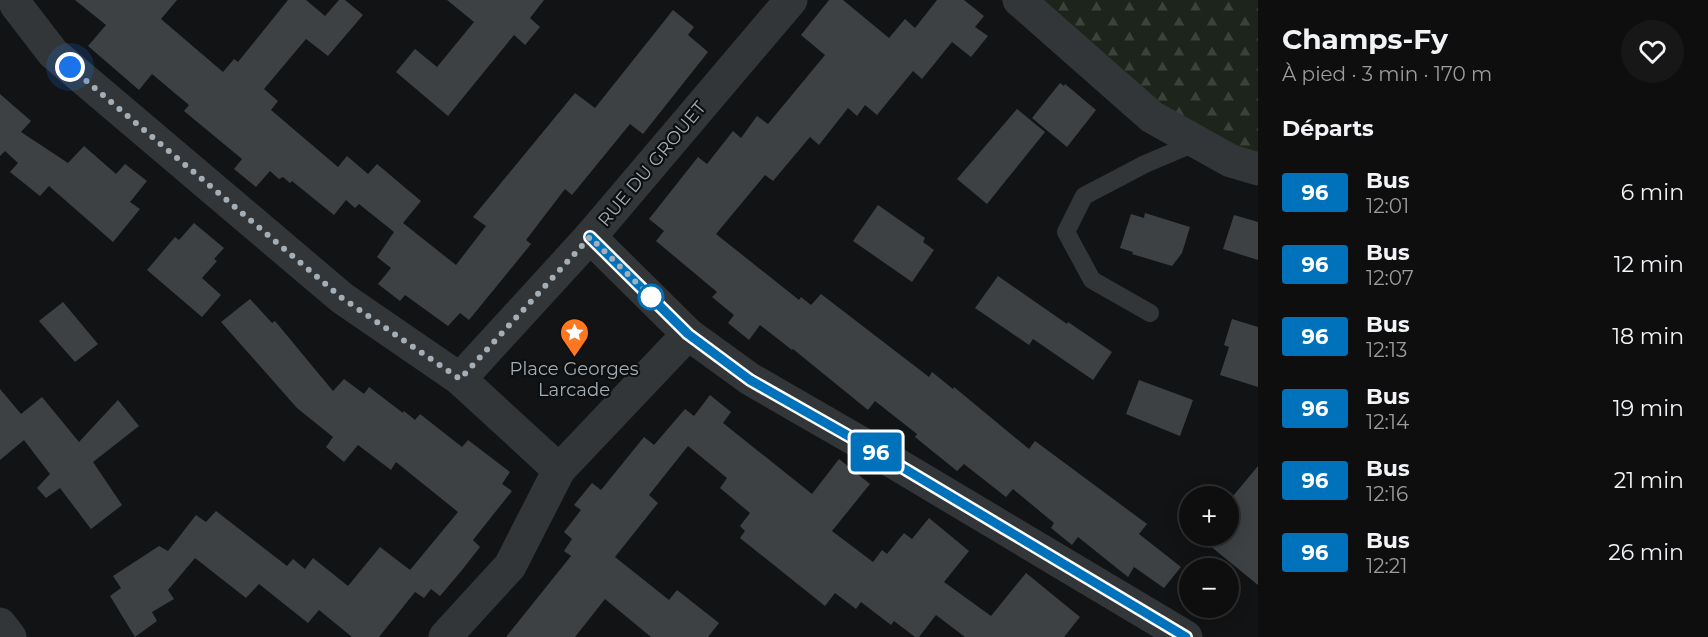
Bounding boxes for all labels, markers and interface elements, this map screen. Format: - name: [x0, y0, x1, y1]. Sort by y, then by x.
- button: heart: [1621, 20, 1684, 83]
- text: Champs-Fy: [1282, 22, 1448, 56]
- your location: [55, 52, 85, 82]
- text: À pied · 3 min · 170 m: [1282, 62, 1492, 86]
- street label: RUE DU GROUET: [593, 96, 711, 231]
- text: Départs: [1282, 115, 1374, 142]
- text: Bus: [1366, 167, 1410, 194]
- text: 6 min: [1621, 179, 1684, 206]
- text: 96: [1302, 180, 1328, 205]
- text: 12:01: [1366, 194, 1409, 218]
- text: Bus: [1366, 239, 1410, 266]
- text: 12 min: [1614, 251, 1684, 278]
- text: 96: [1302, 252, 1328, 277]
- text: 12:07: [1366, 266, 1414, 290]
- unlabelled marker: [638, 284, 664, 310]
- text: Bus: [1366, 311, 1410, 338]
- place icon: Place Georges Larcade: [558, 316, 590, 358]
- text: 18 min: [1612, 323, 1684, 350]
- text: 96: [1302, 324, 1328, 349]
- text: 12:13: [1366, 338, 1407, 362]
- place label: Place Georges Larcade: [510, 358, 639, 401]
- text: Bus: [1366, 383, 1410, 410]
- text: 19 min: [1613, 395, 1684, 422]
- text: 96: [1302, 396, 1328, 421]
- text: 12:14: [1366, 410, 1409, 434]
- line badge: 96: [849, 432, 903, 472]
- text: 96: [863, 440, 889, 465]
- text: Bus: [1366, 455, 1410, 482]
- text: 21 min: [1614, 467, 1684, 494]
- text: 96: [1302, 468, 1328, 493]
- text: 12:16: [1366, 482, 1408, 506]
- map controls: [1179, 486, 1239, 618]
- button: +: [1179, 486, 1239, 546]
- text: Bus: [1366, 527, 1410, 554]
- text: 26 min: [1608, 539, 1684, 566]
- text: 96: [1302, 540, 1328, 565]
- text: 12:21: [1366, 554, 1407, 578]
- button: −: [1179, 558, 1239, 618]

